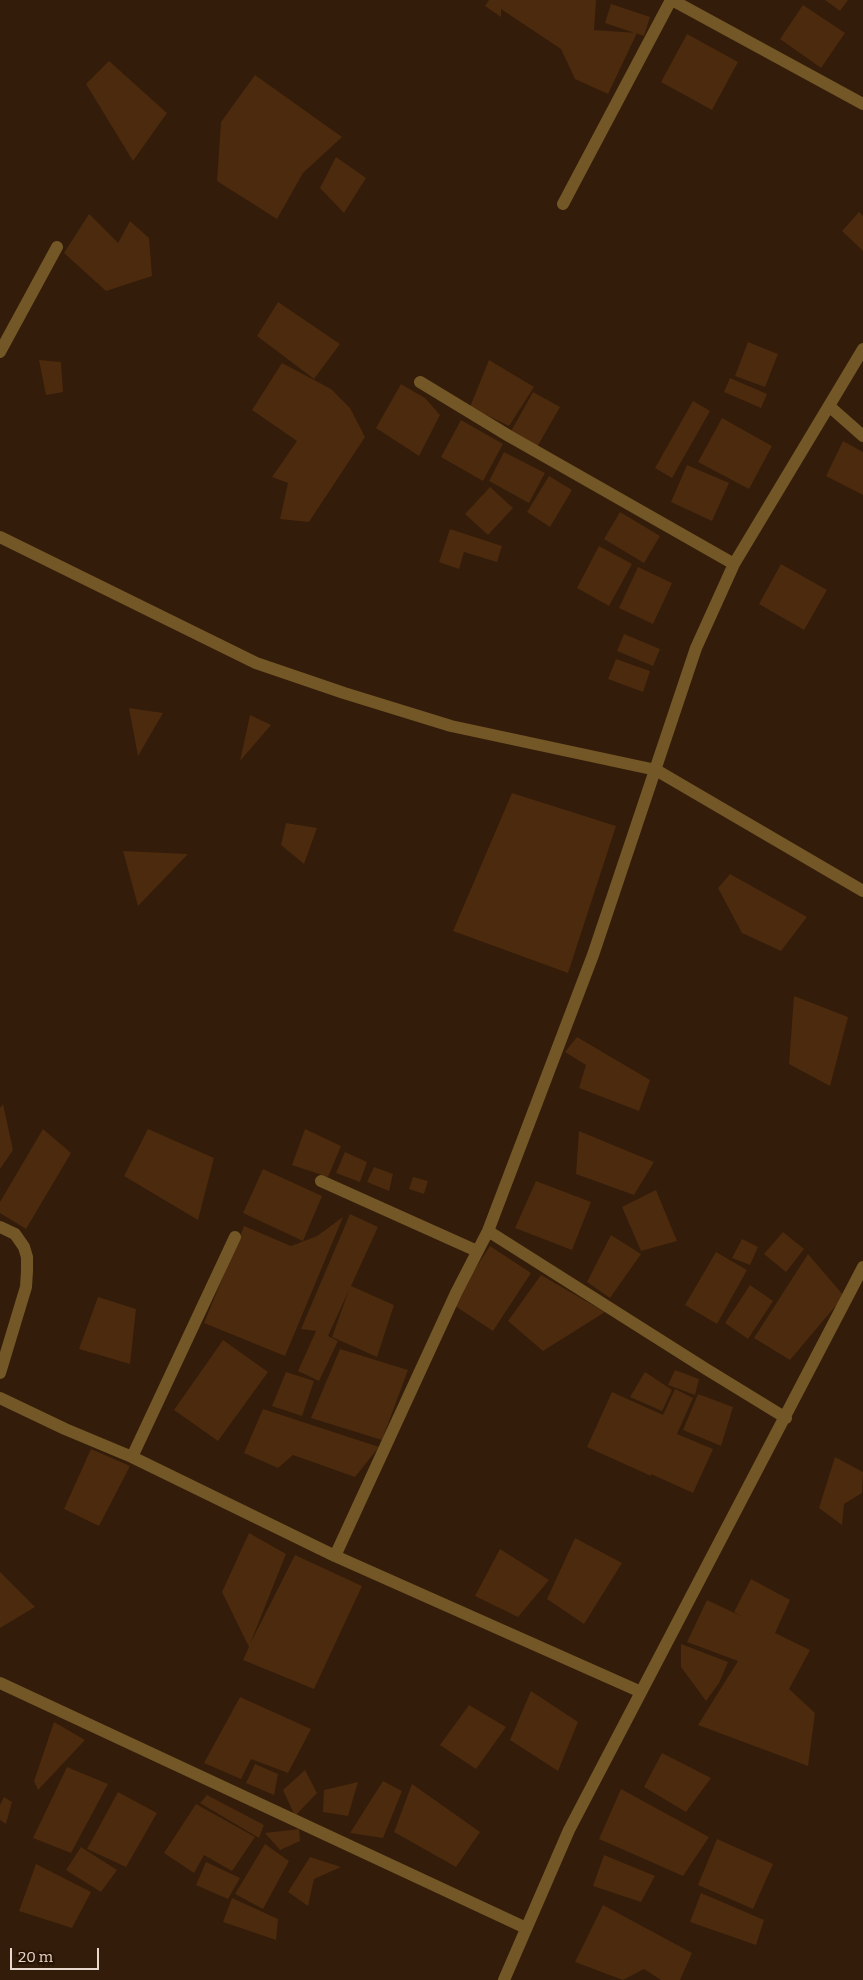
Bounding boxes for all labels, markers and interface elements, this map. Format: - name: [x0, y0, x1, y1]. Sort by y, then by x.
- scale bar: [12, 1938, 101, 1970]
- text: 20 m: [18, 1948, 53, 1966]

